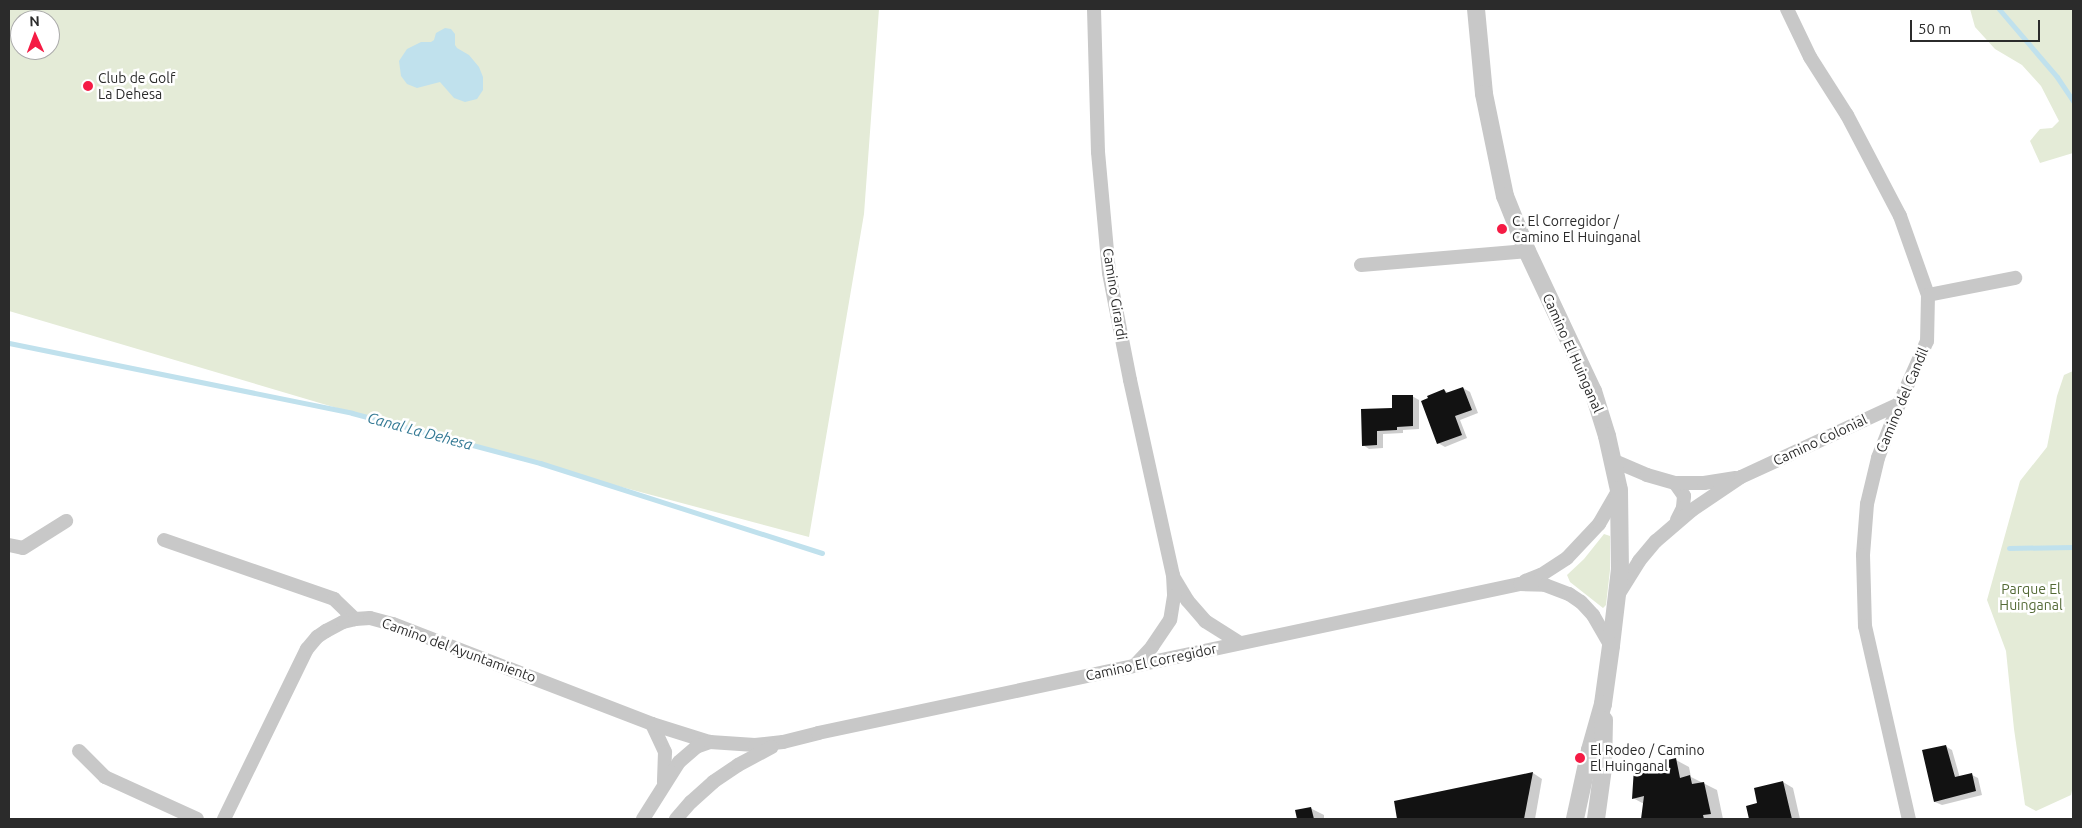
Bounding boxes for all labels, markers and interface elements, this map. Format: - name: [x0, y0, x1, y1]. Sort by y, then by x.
- north arrow: [10, 10, 60, 60]
- scale bar: [1912, 10, 2042, 42]
- text: N: [29, 13, 40, 29]
- text: 50 m: [1918, 20, 1951, 37]
- place label: Club de Golf La Dehesa: [98, 70, 175, 102]
- marker: Club de Golf La Dehesa: [82, 80, 94, 92]
- place label: C. El Corregidor / Camino El Huinganal: [1512, 213, 1641, 246]
- marker: C. El Corregidor / Camino El Huinganal: [1496, 223, 1508, 235]
- street label: Camino Girardi: [1099, 247, 1131, 341]
- street label: Camino El Huinganal: [1539, 291, 1607, 415]
- street label: Camino del Candil: [1872, 345, 1932, 455]
- water label: Canal La Dehesa: [366, 408, 474, 454]
- street label: Camino Colonial: [1770, 411, 1870, 469]
- park label: Parque El Huinganal: [1999, 581, 2063, 614]
- street label: Camino del Ayuntamiento: [380, 614, 538, 686]
- street label: Camino El Corregidor: [1084, 640, 1218, 684]
- place label: El Rodeo / Camino El Huinganal: [1590, 742, 1705, 774]
- marker: El Rodeo / Camino El Huinganal: [1574, 752, 1586, 764]

